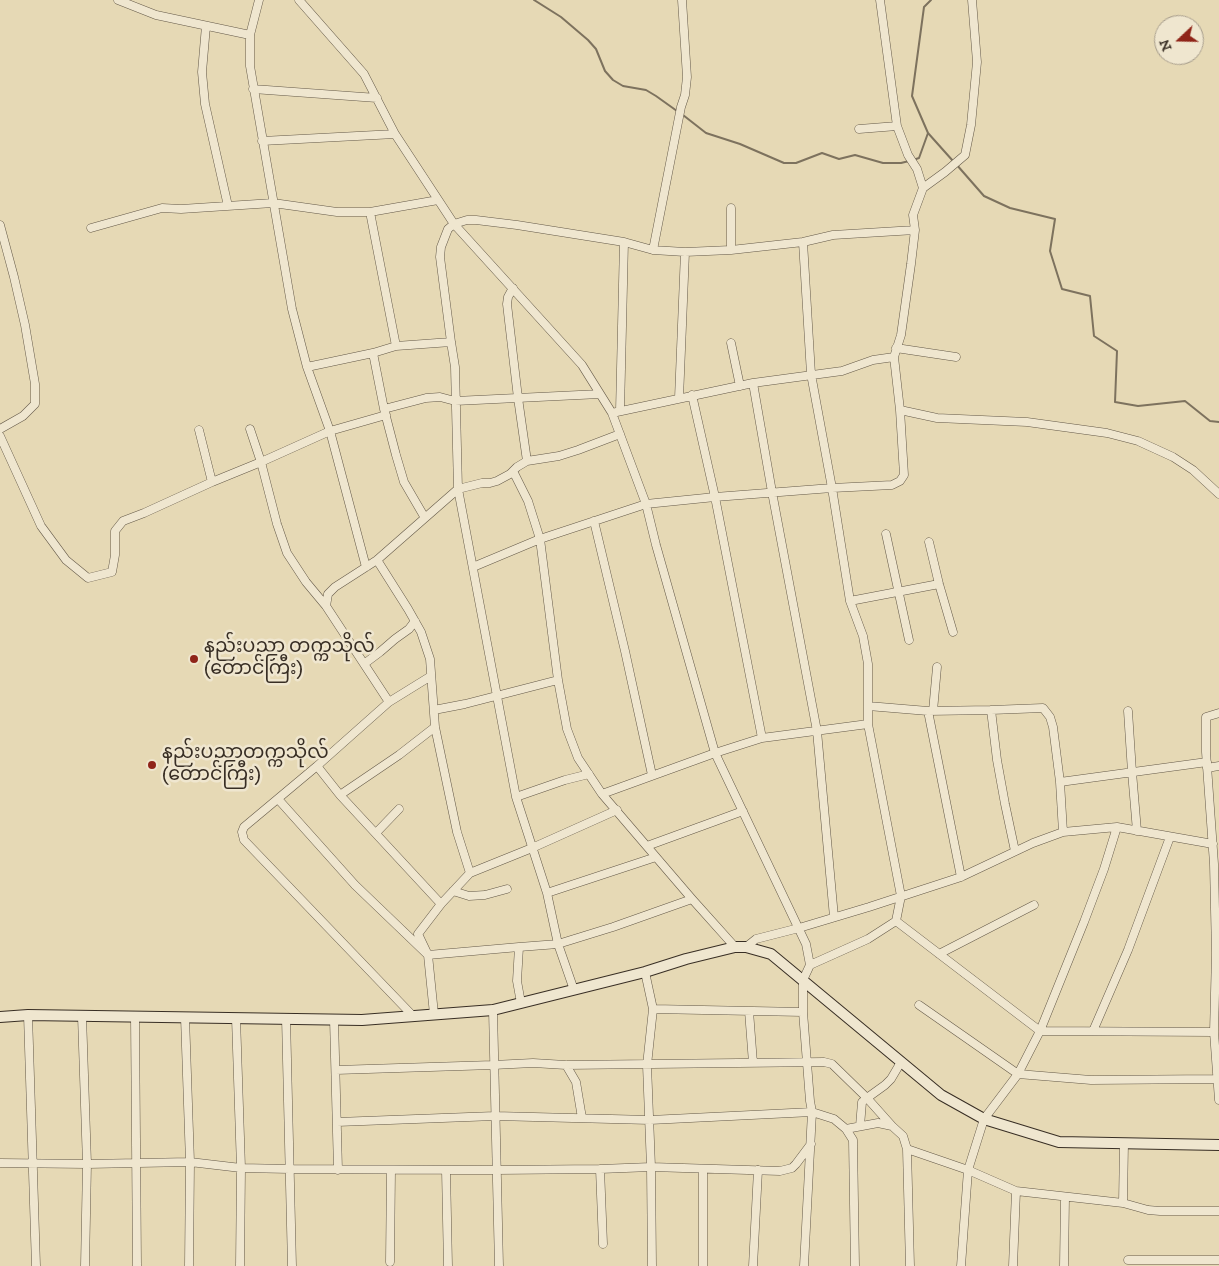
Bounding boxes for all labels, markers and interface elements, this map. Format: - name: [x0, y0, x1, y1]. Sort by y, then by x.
- north arrow: [1154, 15, 1204, 65]
- text: N: [1155, 36, 1176, 54]
- place label: နည်းပညာ တက္ကသိုလ် (တောင်ကြီး): [204, 637, 375, 681]
- marker: နည်းပညာ တက္ကသိုလ် (တောင်ကြီး): [188, 653, 200, 665]
- place label: နည်းပညာတက္ကသိုလ် (တောင်ကြီး): [162, 743, 329, 787]
- marker: နည်းပညာတက္ကသိုလ် (တောင်ကြီး): [146, 759, 158, 771]

